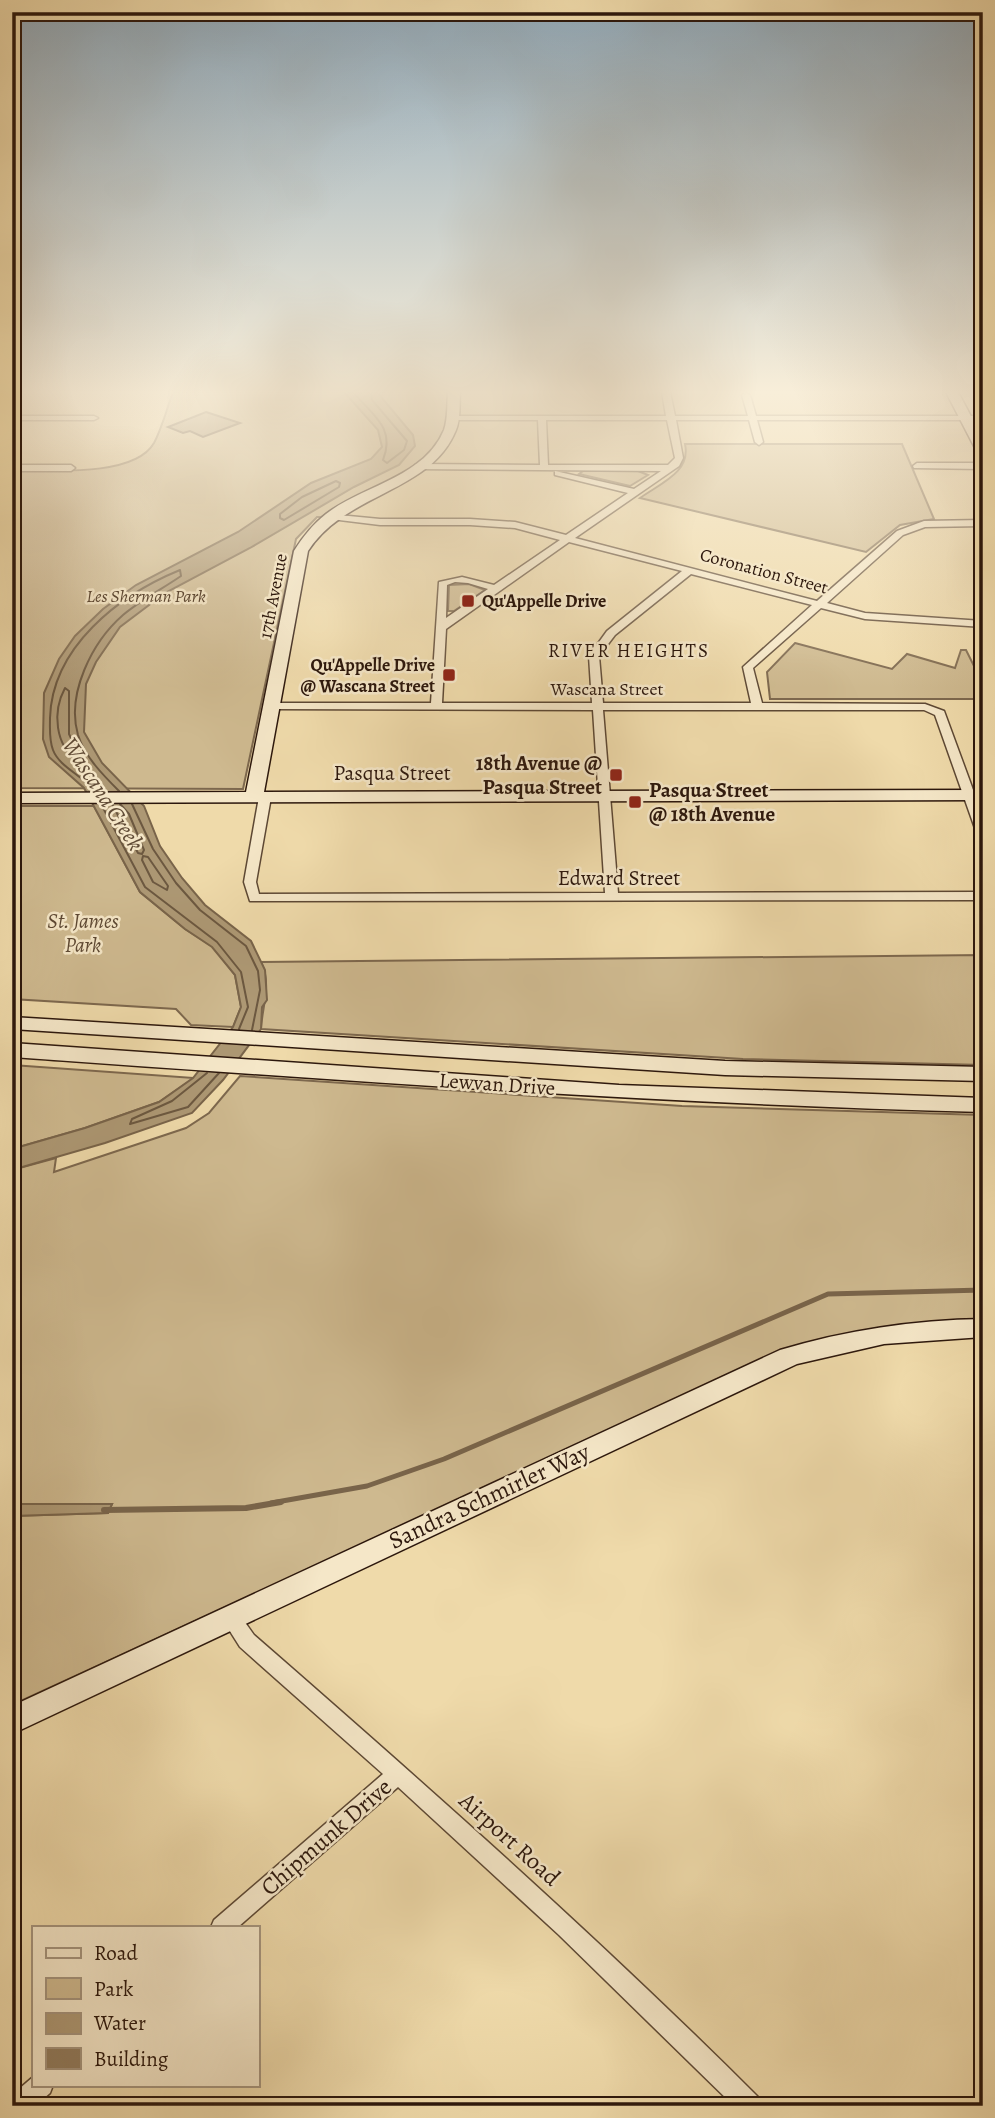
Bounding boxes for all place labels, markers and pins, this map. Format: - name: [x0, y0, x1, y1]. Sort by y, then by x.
- place label: Qu'Appelle Drive: [482, 589, 606, 613]
- marker: Qu'Appelle Drive: [460, 593, 476, 609]
- place label: Qu'Appelle Drive @ Wascana Street: [301, 653, 435, 698]
- marker: Qu'Appelle Drive @ Wascana Street: [441, 667, 457, 683]
- place label: 18th Avenue @ Pasqua Street: [476, 749, 602, 801]
- marker: 18th Avenue @ Pasqua Street: [608, 767, 624, 783]
- place label: Pasqua Street @ 18th Avenue: [649, 776, 775, 828]
- marker: Pasqua Street @ 18th Avenue: [627, 794, 643, 810]

